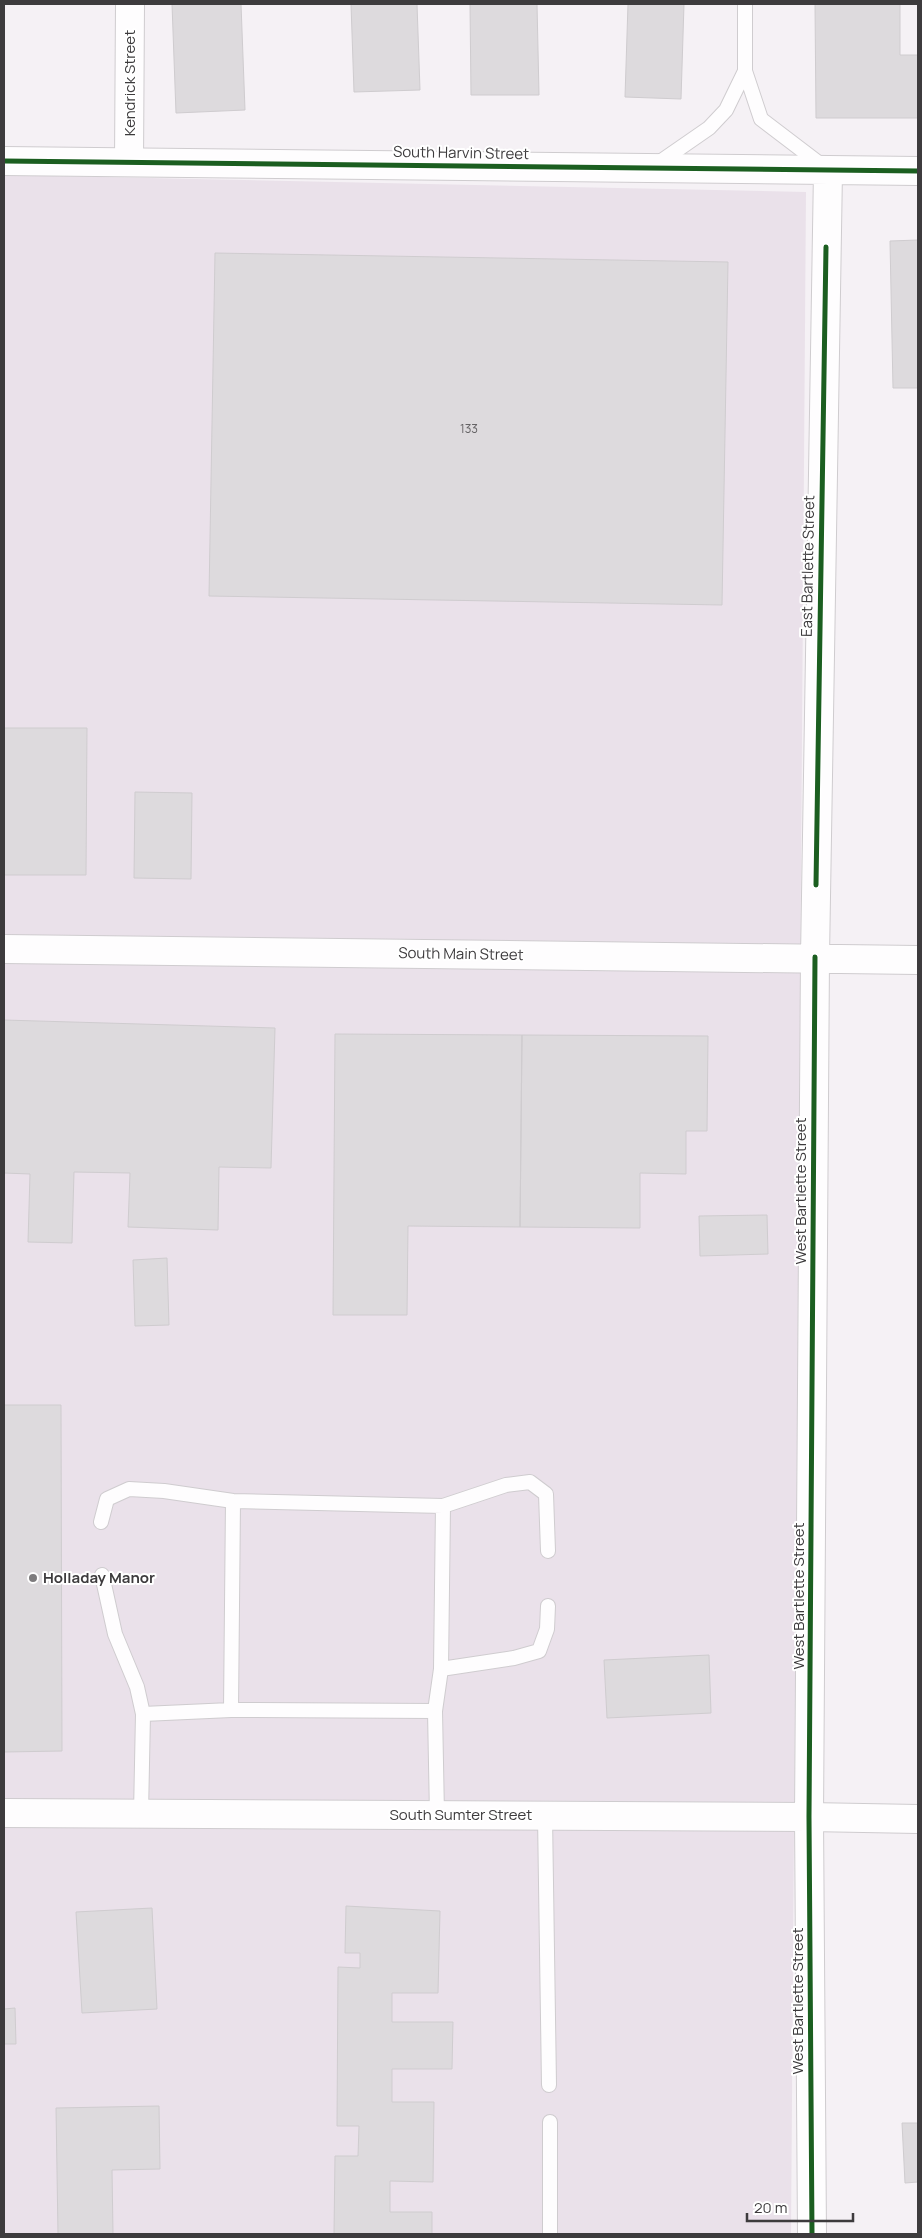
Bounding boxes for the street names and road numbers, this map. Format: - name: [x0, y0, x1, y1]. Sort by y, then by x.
- street label: Kendrick Street: [119, 30, 140, 136]
- street label: South Harvin Street: [393, 141, 529, 164]
- street label: East Bartlette Street: [796, 495, 819, 637]
- street label: South Main Street: [398, 942, 524, 965]
- street label: West Bartlette Street: [790, 1118, 811, 1264]
- street label: West Bartlette Street: [788, 1523, 809, 1669]
- street label: South Sumter Street: [390, 1804, 532, 1825]
- street label: West Bartlette Street: [787, 1928, 808, 2074]

